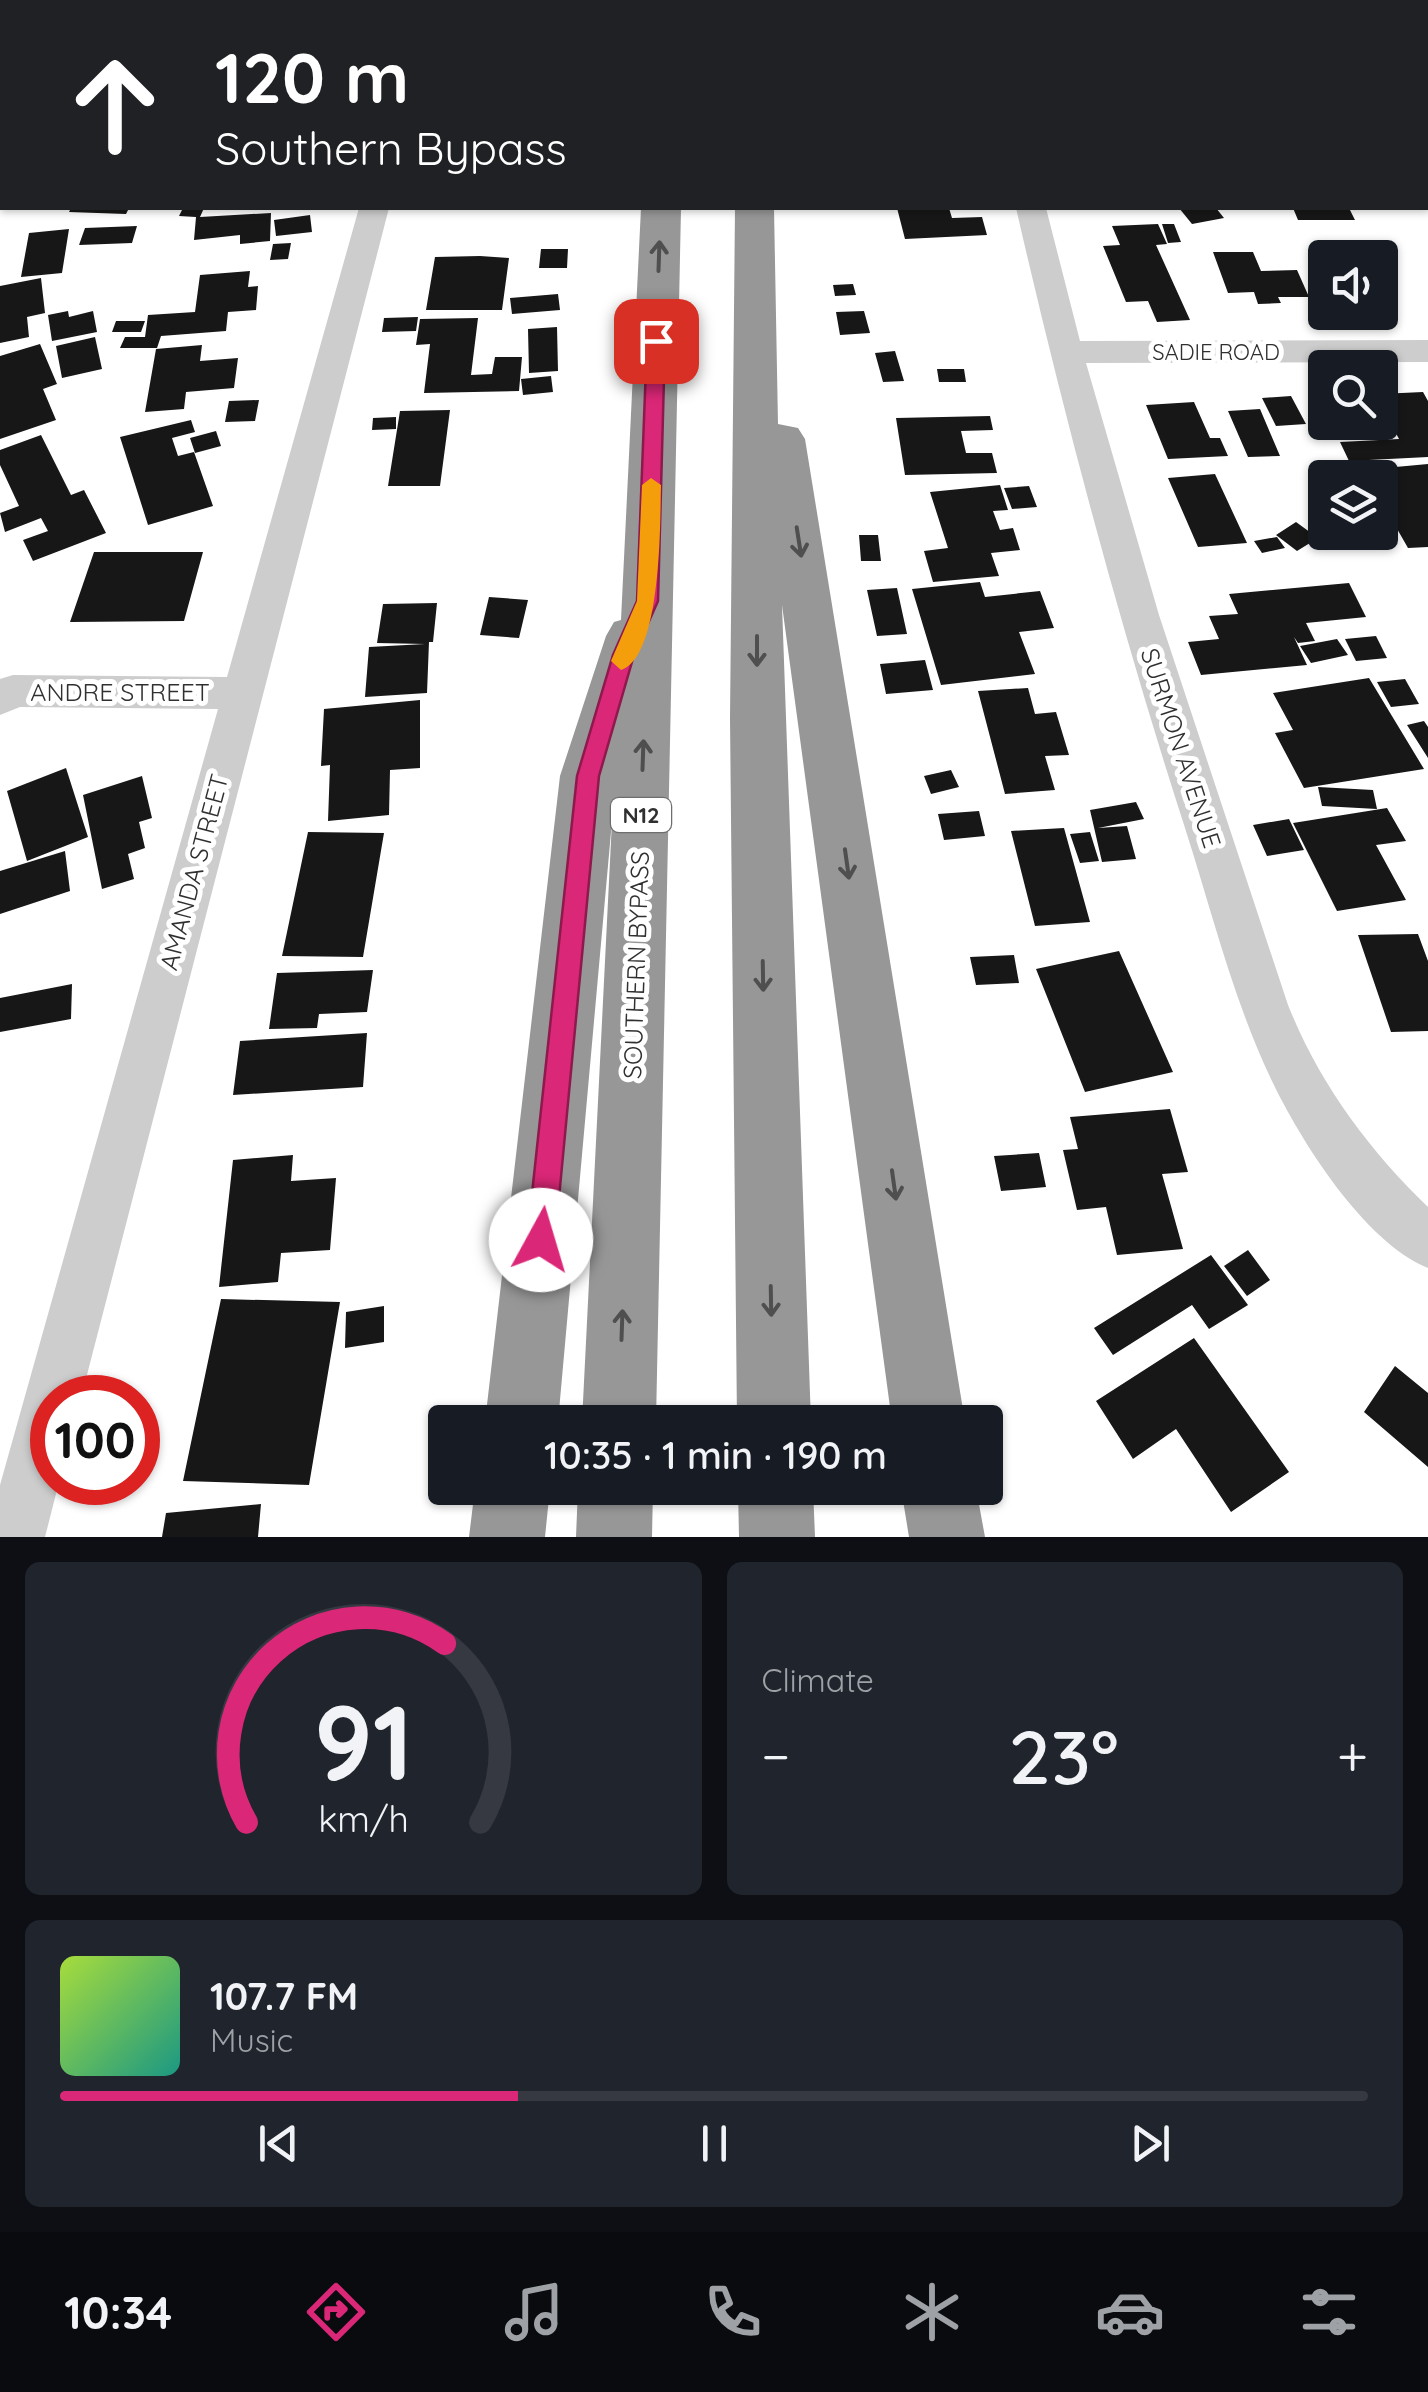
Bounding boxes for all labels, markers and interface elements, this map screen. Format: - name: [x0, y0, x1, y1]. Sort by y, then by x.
- text: 120 m: [215, 33, 409, 121]
- icon: ahead: [50, 40, 180, 170]
- text: Southern Bypass: [215, 120, 567, 176]
- one-way arrow: [650, 240, 669, 272]
- map controls: [1308, 240, 1398, 550]
- button: sound: [1308, 240, 1398, 330]
- pin: [614, 299, 699, 384]
- icon: arrive: [629, 314, 684, 369]
- street label: SADIE ROAD: [1152, 338, 1280, 366]
- button: search: [1308, 350, 1398, 440]
- button: layers: [1308, 460, 1398, 550]
- one-way arrow: [790, 525, 809, 558]
- one-way arrow: [748, 634, 766, 666]
- street label: SURMON AVENUE: [1135, 644, 1228, 852]
- street label: ANDRE STREET: [30, 676, 210, 707]
- one-way arrow: [634, 740, 653, 772]
- street label: AMANDA STREET: [152, 771, 235, 973]
- road number: N12: [611, 798, 671, 832]
- one-way arrow: [839, 847, 857, 879]
- street label: SOUTHERN BYPASS: [616, 851, 655, 1079]
- one-way arrow: [754, 959, 773, 991]
- one-way arrow: [885, 1169, 903, 1201]
- position arrow: [489, 1188, 593, 1292]
- one-way arrow: [762, 1284, 781, 1316]
- one-way arrow: [613, 1310, 632, 1342]
- speed limit sign: 100: [30, 1375, 160, 1505]
- text: 10:35 · 1 min · 190 m: [544, 1431, 887, 1479]
- text: Climate: [762, 1660, 874, 1700]
- text: 91: [313, 1676, 413, 1806]
- text: 23°: [1008, 1709, 1119, 1803]
- text: −: [762, 1721, 790, 1790]
- text: +: [1337, 1721, 1368, 1790]
- text: km/h: [318, 1796, 409, 1841]
- text: 107.7 FM: [210, 1972, 358, 2020]
- text: Music: [210, 2020, 293, 2060]
- icon: previous: [251, 2116, 306, 2171]
- icon: pause: [687, 2116, 742, 2171]
- icon: next: [1123, 2116, 1178, 2171]
- icon: directions: [301, 2277, 371, 2347]
- icon: music: [499, 2277, 569, 2347]
- icon: phone: [698, 2277, 768, 2347]
- icon: climate: [897, 2277, 967, 2347]
- icon: car: [1095, 2277, 1165, 2347]
- icon: filters: [1294, 2277, 1364, 2347]
- text: 10:34: [64, 2284, 172, 2340]

